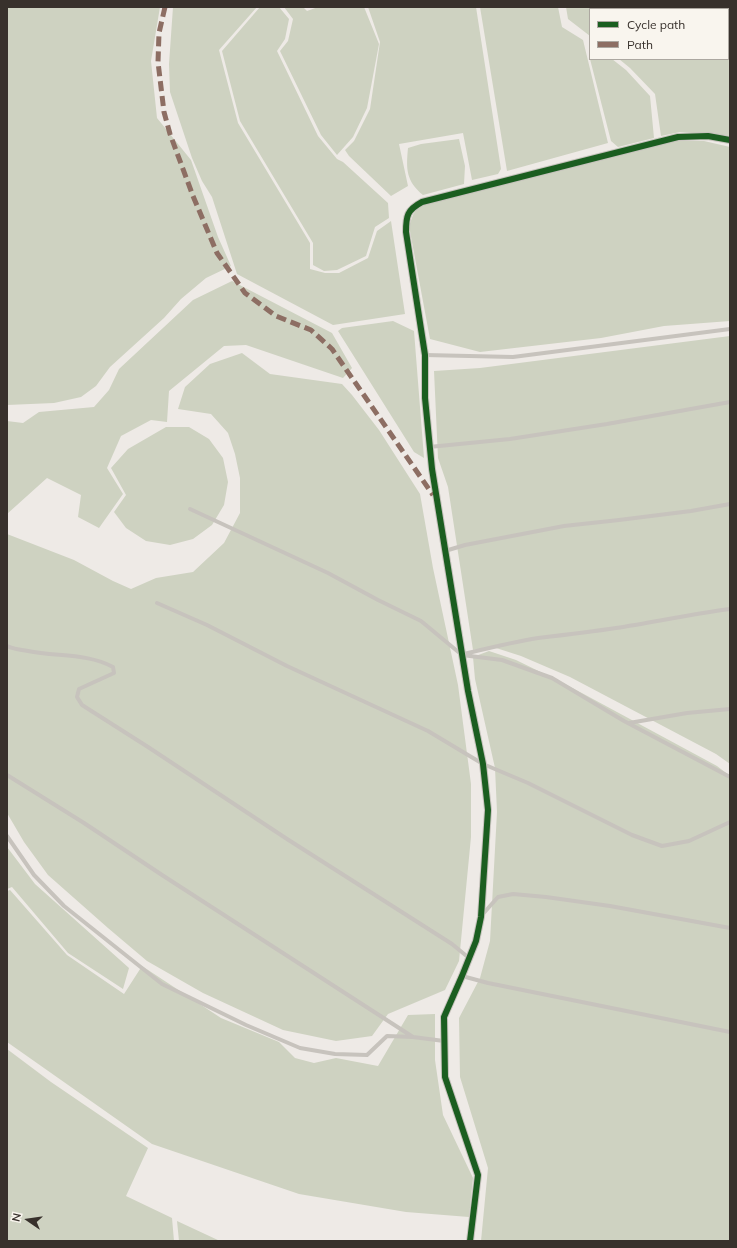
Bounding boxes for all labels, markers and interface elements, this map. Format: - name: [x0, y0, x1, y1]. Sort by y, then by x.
- legend: [589, 8, 729, 60]
- text: Cycle path: [627, 17, 685, 32]
- text: Path: [627, 37, 653, 52]
- north arrow: [8, 1200, 48, 1240]
- text: N: [9, 1212, 24, 1223]

